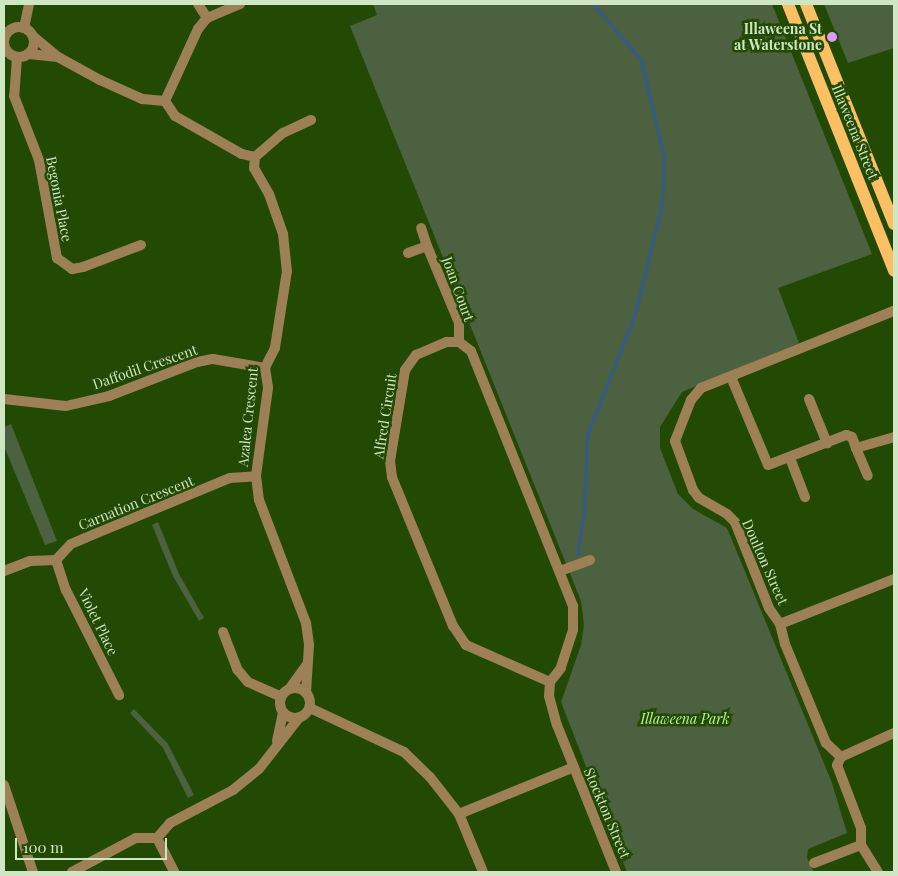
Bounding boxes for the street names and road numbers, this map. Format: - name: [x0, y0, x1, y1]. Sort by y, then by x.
- street label: Illaweena Street: [828, 82, 882, 182]
- street label: Begonia Place: [42, 155, 76, 243]
- street label: Joan Court: [439, 254, 477, 324]
- street label: Daffodil Crescent: [91, 341, 199, 393]
- street label: Azalea Crescent: [234, 366, 262, 468]
- street label: Alfred Circuit: [370, 372, 400, 460]
- street label: Carnation Crescent: [76, 472, 196, 534]
- street label: Doulton Street: [739, 517, 791, 607]
- street label: Violet Place: [75, 586, 121, 658]
- street label: Stockton Street: [580, 765, 634, 861]

